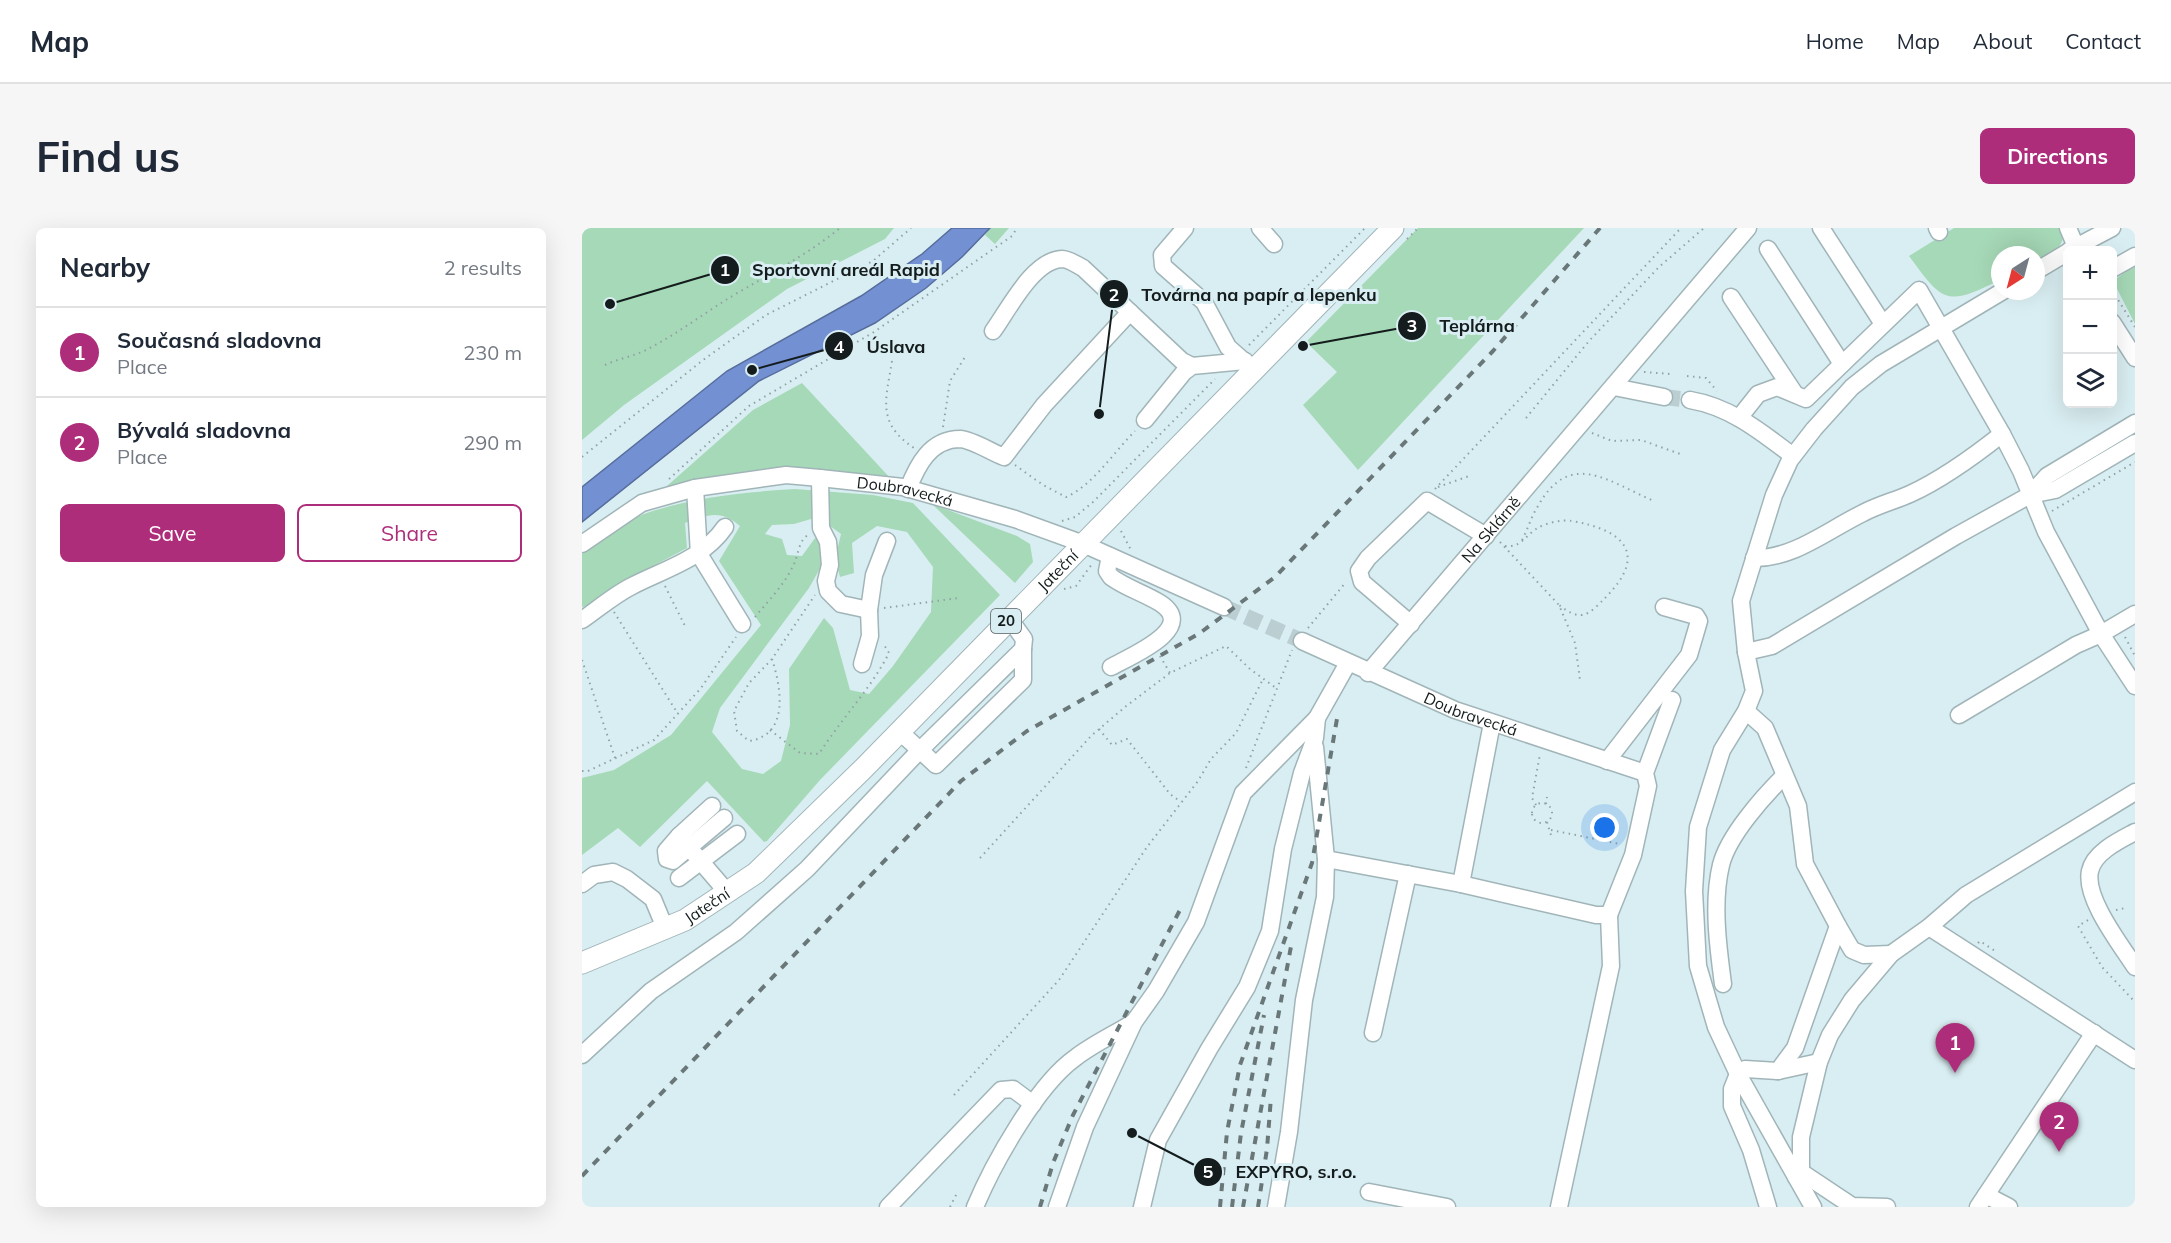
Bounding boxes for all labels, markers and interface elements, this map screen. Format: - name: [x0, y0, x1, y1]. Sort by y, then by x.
- text: Map: [30, 24, 89, 59]
- text: Home: [1806, 28, 1864, 54]
- text: Map: [1897, 28, 1940, 54]
- text: About: [1973, 28, 2032, 54]
- text: Contact: [2065, 28, 2141, 54]
- button: Directions: [1980, 128, 2135, 184]
- text: Find us: [36, 130, 180, 183]
- north arrow: [1991, 246, 2045, 300]
- map controls: [2063, 246, 2117, 408]
- button: +: [2063, 246, 2117, 300]
- text: Nearby: [60, 251, 150, 284]
- callout: Sportovní areál Rapid: [710, 252, 952, 288]
- text: 2 results: [444, 255, 522, 280]
- text: 1: [720, 258, 730, 281]
- text: Sportovní areál Rapid: [752, 258, 940, 281]
- callout: Továrna na papír a lepenku: [1099, 276, 1389, 312]
- text: 2: [1109, 283, 1119, 306]
- text: Továrna na papír a lepenku: [1141, 283, 1377, 306]
- button: −: [2063, 300, 2117, 354]
- callout: Teplárna: [1397, 308, 1527, 344]
- text: 3: [1407, 314, 1417, 337]
- text: Teplárna: [1439, 314, 1515, 337]
- text: Současná sladovna: [117, 326, 322, 354]
- callout: Úslava: [824, 328, 937, 364]
- text: 4: [834, 335, 845, 358]
- text: Úslava: [867, 335, 925, 358]
- text: 1: [74, 340, 86, 365]
- text: 230 m: [463, 340, 522, 365]
- text: Place: [117, 354, 167, 379]
- button: layers: [2063, 354, 2117, 408]
- text: Bývalá sladovna: [117, 416, 291, 444]
- text: 2: [74, 430, 86, 455]
- text: 290 m: [463, 430, 522, 455]
- text: Place: [117, 444, 167, 469]
- street label: Doubravecká: [856, 472, 956, 511]
- street label: Na Sklárně: [1457, 492, 1525, 567]
- button: Save: [60, 504, 285, 562]
- button: Share: [297, 504, 522, 562]
- street label: Jateční: [1033, 545, 1083, 595]
- road number: 20: [991, 609, 1021, 633]
- street label: Doubravecká: [1421, 687, 1520, 740]
- your location: [1590, 813, 1619, 842]
- street label: Jateční: [681, 883, 734, 928]
- pin: 1: [1936, 1024, 1974, 1073]
- pin: 2: [2040, 1102, 2078, 1152]
- callout: EXPYRO, s.r.o.: [1193, 1154, 1368, 1190]
- text: 5: [1203, 1160, 1214, 1183]
- text: EXPYRO, s.r.o.: [1236, 1160, 1356, 1183]

